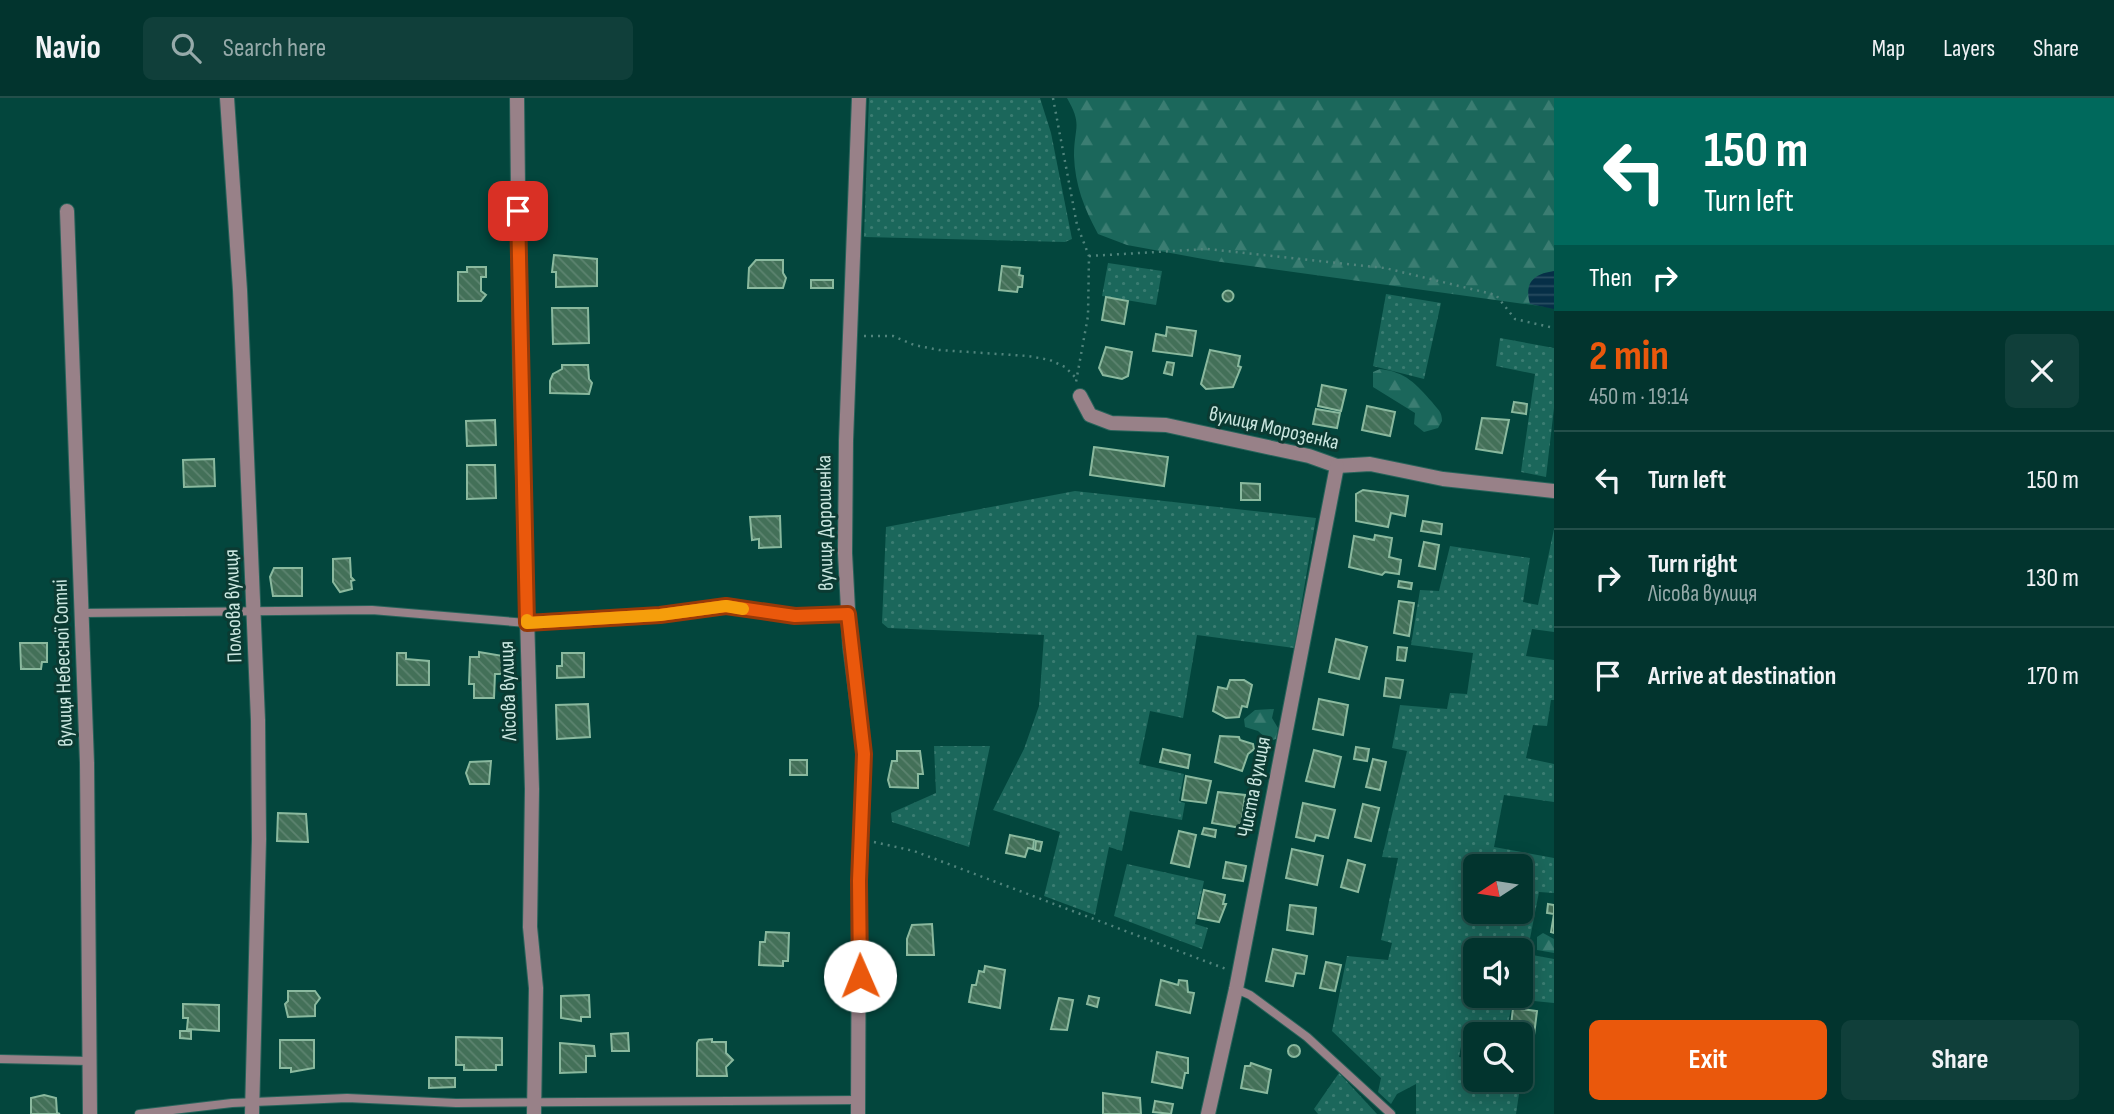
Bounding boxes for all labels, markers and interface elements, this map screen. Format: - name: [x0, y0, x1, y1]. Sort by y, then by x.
- search box: [143, 17, 633, 80]
- text: Navio: [35, 28, 101, 68]
- icon: search: [167, 29, 205, 67]
- text: Search here: [223, 33, 326, 64]
- text: Map: [1872, 34, 1905, 63]
- text: Layers: [1943, 34, 1995, 63]
- text: Share: [2033, 34, 2079, 63]
- text: 150 m: [1704, 122, 1808, 181]
- icon: left: [1589, 126, 1680, 217]
- pin: [488, 181, 548, 241]
- text: Turn left: [1704, 182, 1794, 221]
- icon: arrive: [499, 192, 537, 230]
- icon: right: [1646, 259, 1684, 297]
- text: Then: [1589, 263, 1632, 294]
- text: 2 min: [1589, 331, 1669, 382]
- button: close: [2005, 334, 2079, 408]
- text: 450 m · 19:14: [1589, 383, 1689, 411]
- street label: вулиця Морозенка: [1207, 401, 1341, 455]
- street label: вулиця Дорошенка: [811, 455, 839, 591]
- icon: left: [1589, 461, 1627, 499]
- text: Turn left: [1648, 465, 1726, 496]
- text: 150 m: [2027, 465, 2079, 496]
- street label: Польова вулиця: [219, 549, 247, 663]
- text: Turn right: [1648, 549, 1737, 580]
- icon: right: [1589, 559, 1627, 597]
- text: 130 m: [2027, 563, 2079, 594]
- street label: вулиця Небесної Сотні: [48, 579, 78, 747]
- text: Лісова вулиця: [1648, 580, 1757, 608]
- street label: Лісова вулиця: [494, 641, 522, 742]
- icon: arrive: [1589, 657, 1627, 695]
- text: Arrive at destination: [1648, 661, 1836, 692]
- text: 170 m: [2027, 661, 2079, 692]
- street label: Чиста вулиця: [1232, 735, 1276, 839]
- north arrow: [1463, 854, 1533, 924]
- map controls: [1463, 854, 1533, 1092]
- button: sound: [1463, 938, 1533, 1008]
- position arrow: [823, 939, 897, 1013]
- button: Exit: [1589, 1020, 1827, 1100]
- button: Share: [1841, 1020, 2079, 1100]
- button: search: [1463, 1022, 1533, 1092]

